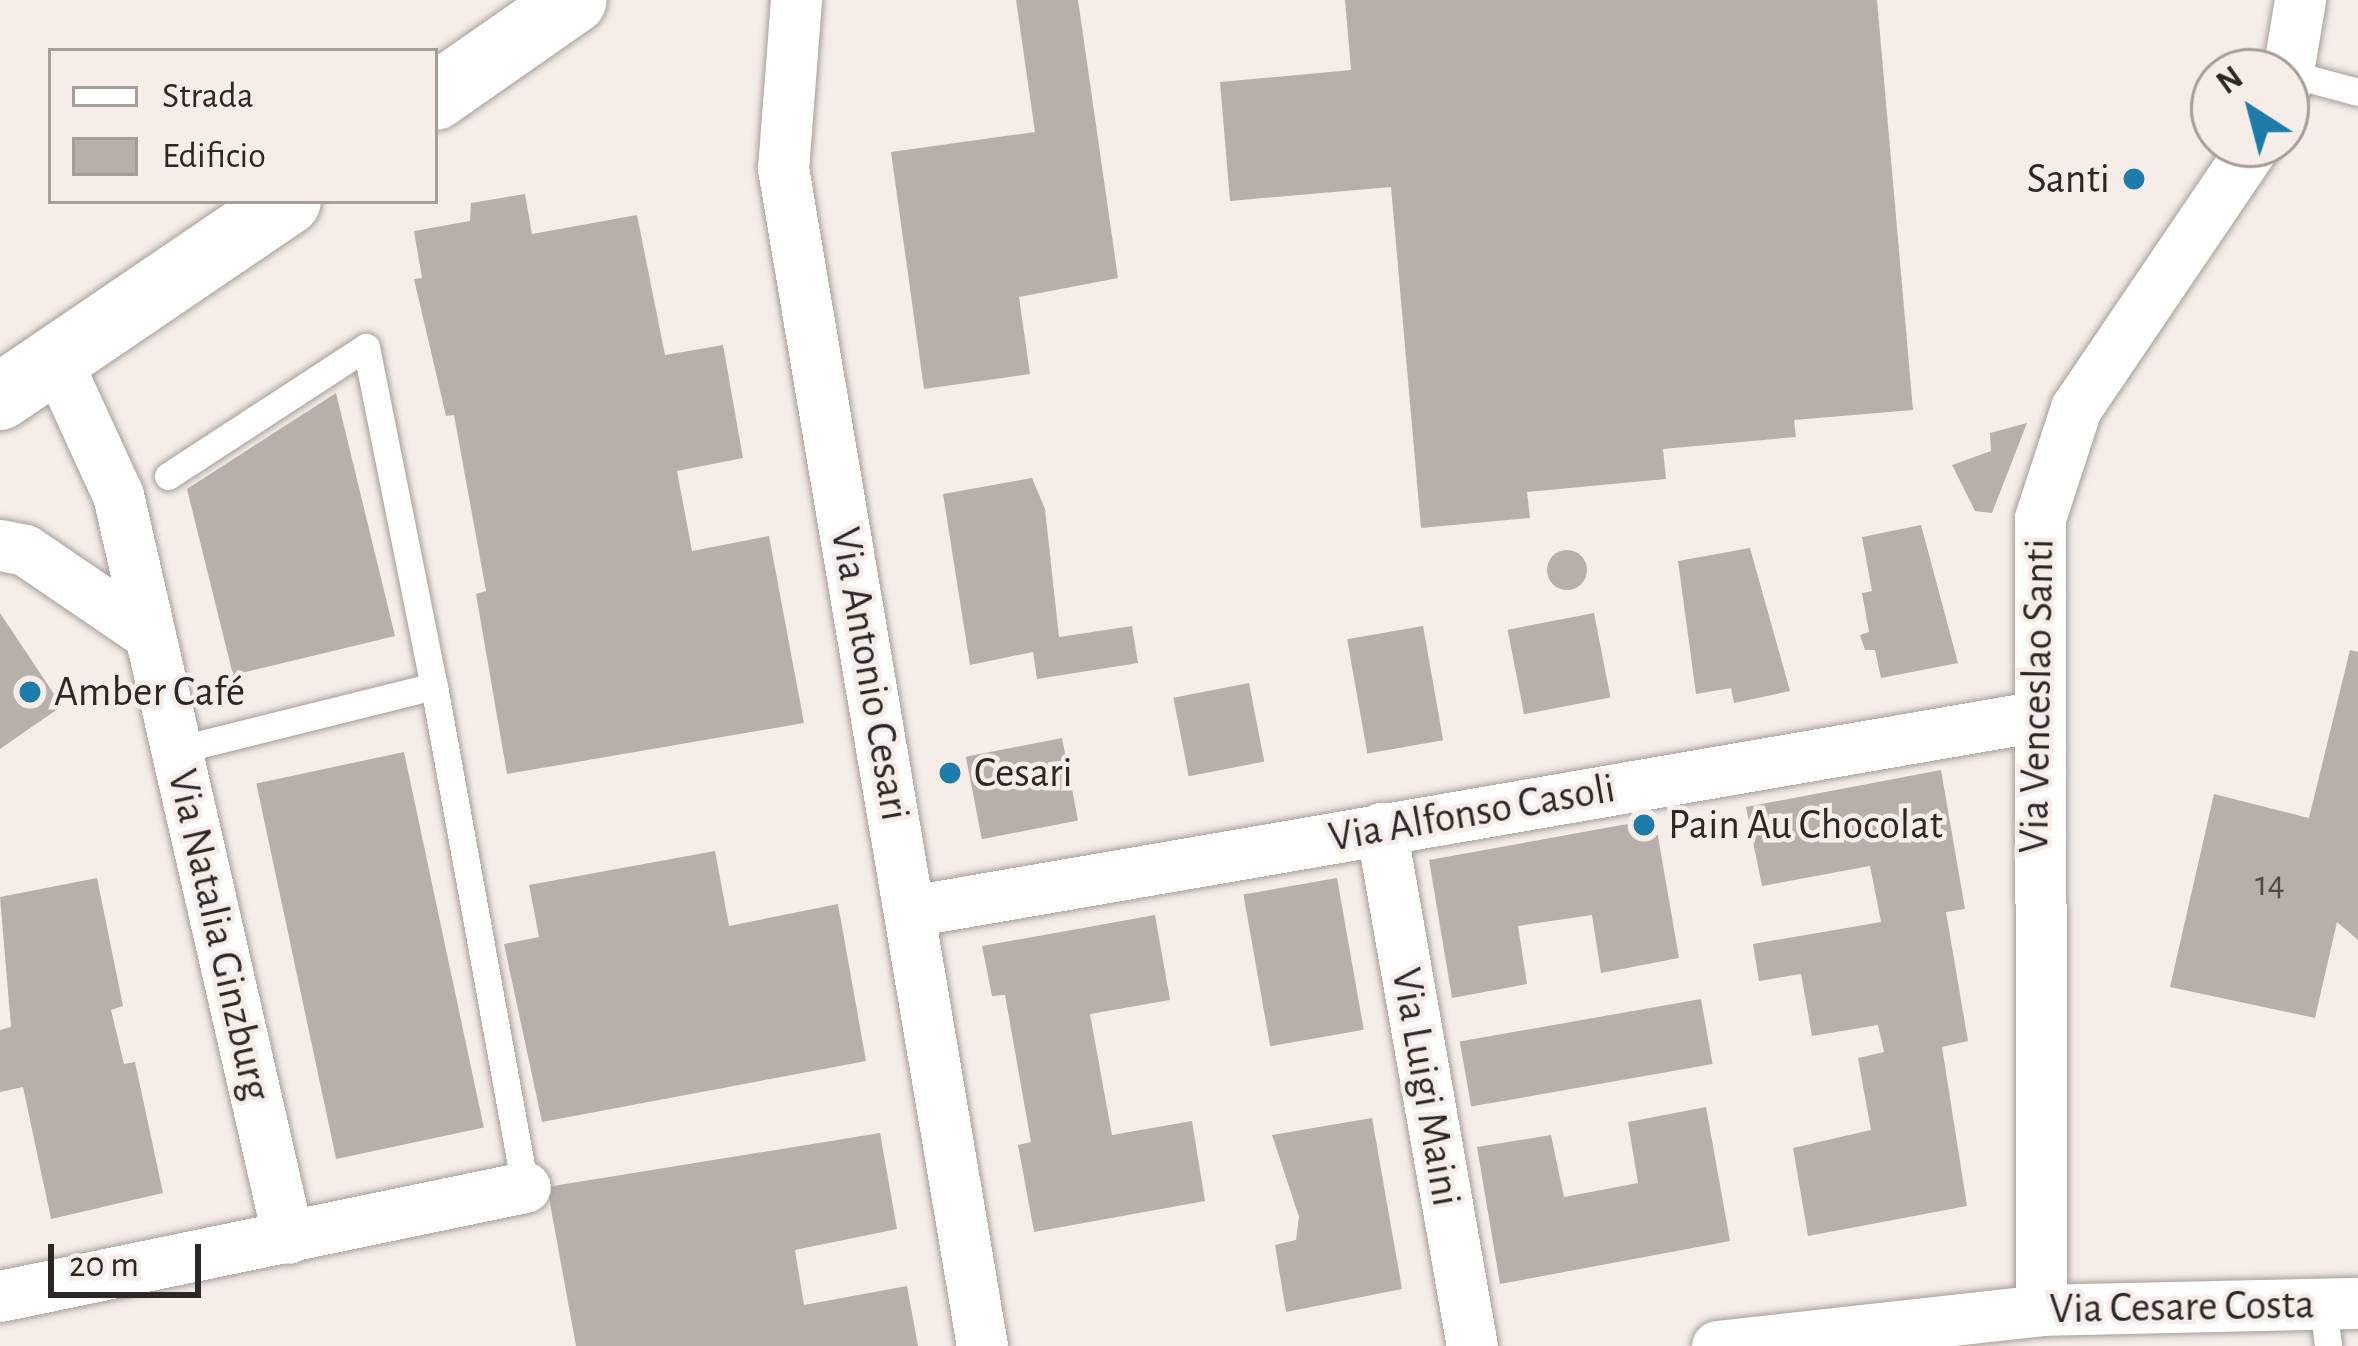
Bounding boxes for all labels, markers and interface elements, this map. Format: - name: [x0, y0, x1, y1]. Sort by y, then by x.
- legend: [48, 48, 438, 204]
- north arrow: [2190, 48, 2310, 168]
- text: N: [2211, 61, 2249, 101]
- text: Strada: [162, 78, 254, 114]
- text: Edificio: [162, 138, 266, 174]
- place label: Santi: [2027, 154, 2110, 204]
- marker: Santi: [2121, 166, 2147, 192]
- street label: Via Antonio Cesari: [819, 524, 921, 824]
- street label: Via Venceslao Santi: [2009, 538, 2065, 854]
- place label: Amber Café: [54, 667, 245, 717]
- marker: Amber Café: [17, 679, 43, 705]
- place label: Cesari: [974, 748, 1073, 798]
- marker: Cesari: [937, 760, 963, 786]
- street label: Via Alfonso Casoli: [1325, 763, 1619, 863]
- street label: Via Natalia Ginzburg: [156, 765, 282, 1105]
- place label: Pain Au Chocolat: [1668, 800, 1943, 850]
- marker: Pain Au Chocolat: [1631, 812, 1657, 838]
- house number: 14: [2255, 863, 2285, 907]
- street label: Via Luigi Maini: [1380, 964, 1472, 1210]
- scale bar: [54, 1220, 207, 1294]
- text: 20 m: [69, 1247, 139, 1283]
- street label: Via Cesare Costa: [2049, 1279, 2315, 1335]

